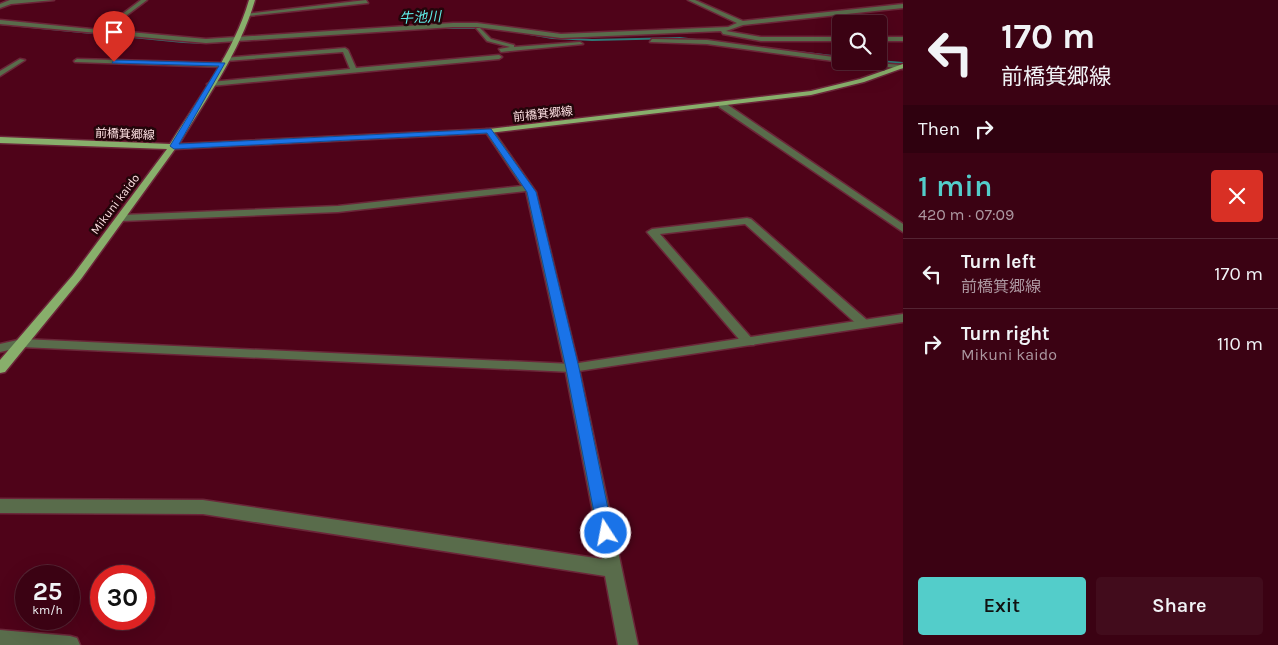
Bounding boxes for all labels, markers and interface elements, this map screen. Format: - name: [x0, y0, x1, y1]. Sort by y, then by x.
- water label: 牛池川: [399, 8, 443, 27]
- pin: [93, 11, 135, 62]
- map controls: [832, 15, 887, 70]
- button: search: [832, 15, 887, 70]
- text: 170 m: [1001, 16, 1095, 57]
- icon: arrive: [100, 18, 128, 46]
- icon: left: [918, 20, 983, 85]
- text: 前橋箕郷線: [1001, 64, 1111, 90]
- street label: 前橋箕郷線: [512, 104, 574, 124]
- icon: right: [970, 115, 998, 143]
- text: Then: [918, 118, 960, 140]
- street label: 前橋箕郷線: [95, 126, 155, 142]
- text: 1 min: [918, 168, 992, 204]
- button: close: [1211, 170, 1263, 222]
- street label: Mikuni kaido: [88, 171, 142, 237]
- text: 420 m · 07:09: [918, 205, 1014, 224]
- text: Turn left: [961, 251, 1036, 273]
- icon: left: [918, 260, 946, 288]
- text: 170 m: [1214, 263, 1263, 285]
- text: 前橋箕郷線: [961, 277, 1041, 296]
- text: Turn right: [961, 323, 1050, 345]
- icon: right: [918, 330, 946, 358]
- text: 110 m: [1217, 333, 1263, 355]
- text: Mikuni kaido: [961, 345, 1057, 364]
- position arrow: [579, 506, 631, 558]
- speed limit sign: 30: [90, 565, 155, 630]
- text: 25: [33, 577, 62, 606]
- button: Exit: [918, 577, 1086, 635]
- button: Share: [1096, 577, 1263, 635]
- text: km/h: [32, 603, 63, 617]

